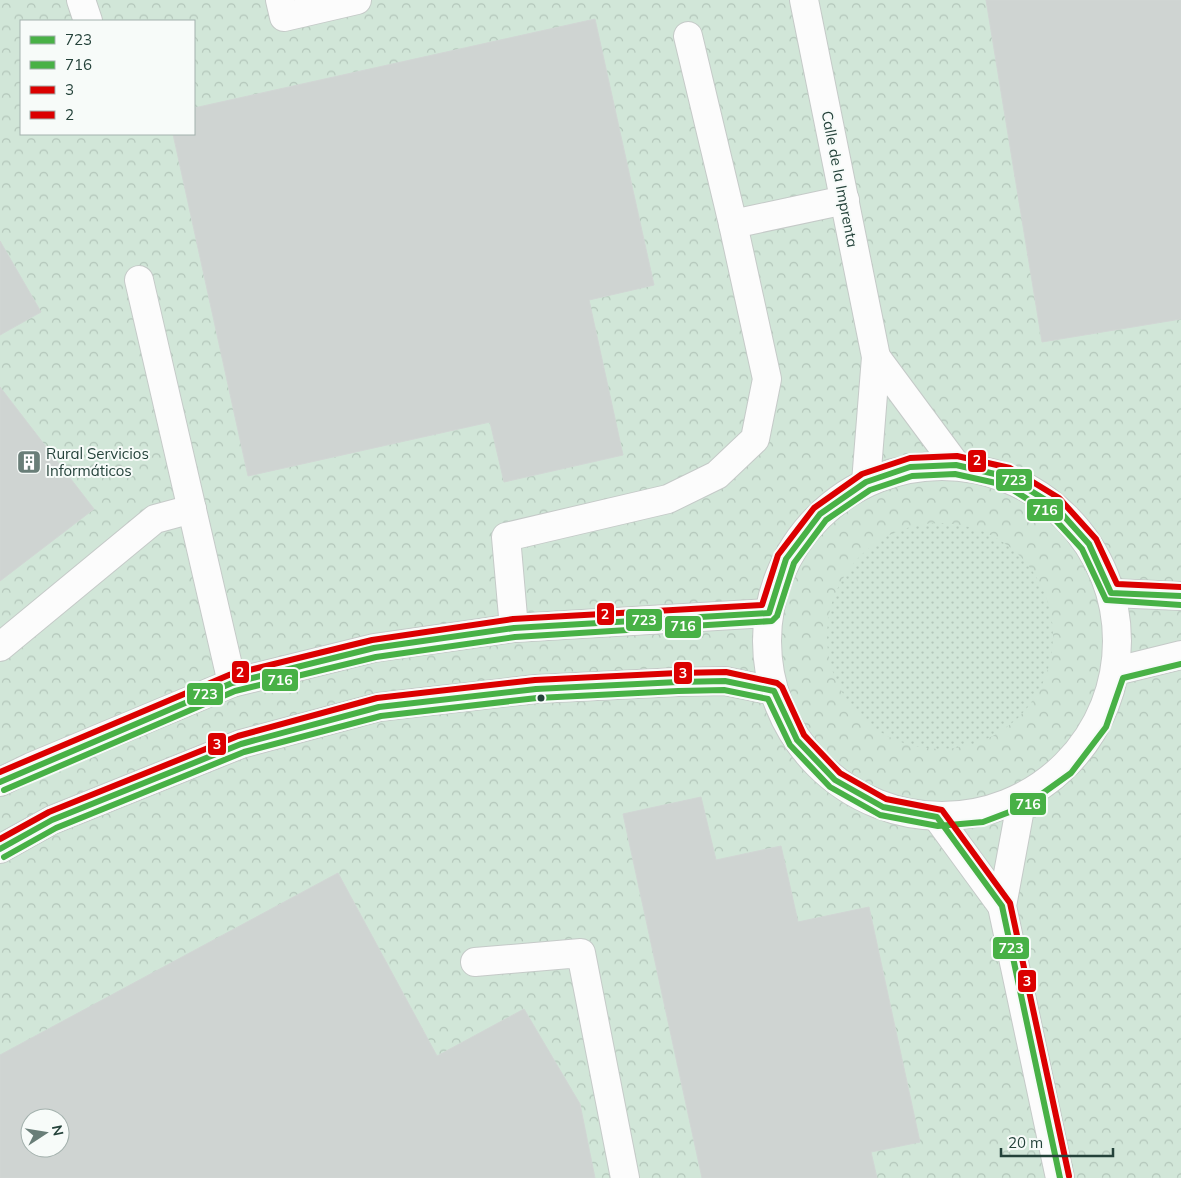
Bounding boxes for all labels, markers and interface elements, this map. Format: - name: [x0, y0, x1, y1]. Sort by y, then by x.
- legend: [20, 20, 195, 135]
- text: 723: [65, 30, 92, 49]
- text: 716: [65, 55, 92, 74]
- text: 3: [65, 80, 74, 99]
- text: 2: [65, 105, 74, 124]
- street label: Calle de la Imprenta: [817, 109, 863, 249]
- place label: Rural Servicios Informáticos: [46, 444, 149, 480]
- building icon: Rural Servicios Informáticos: [16, 449, 42, 475]
- line badge: 2: [967, 449, 987, 473]
- text: 2: [973, 451, 981, 469]
- line badge: 723: [995, 468, 1033, 492]
- text: 723: [1001, 471, 1027, 489]
- line badge: 716: [1026, 498, 1064, 522]
- text: 716: [1032, 501, 1058, 519]
- line badge: 2: [596, 602, 615, 626]
- text: 2: [601, 605, 609, 623]
- line badge: 723: [625, 608, 663, 632]
- text: 723: [631, 611, 657, 629]
- line badge: 716: [664, 615, 702, 639]
- text: 716: [670, 617, 696, 635]
- line badge: 2: [231, 660, 250, 684]
- line badge: 3: [673, 661, 693, 685]
- text: 2: [236, 663, 244, 681]
- text: 3: [679, 664, 687, 682]
- line badge: 716: [261, 668, 299, 692]
- text: 716: [267, 671, 293, 689]
- line badge: 723: [186, 682, 224, 706]
- text: 723: [192, 685, 218, 703]
- unlabelled marker: [536, 693, 546, 703]
- line badge: 3: [207, 732, 227, 756]
- text: 3: [213, 735, 221, 753]
- line badge: 716: [1009, 792, 1047, 816]
- text: 716: [1015, 795, 1041, 813]
- line badge: 723: [992, 936, 1030, 960]
- text: 723: [998, 939, 1024, 957]
- line badge: 3: [1017, 969, 1037, 993]
- text: 3: [1023, 972, 1031, 990]
- north arrow: [20, 1108, 70, 1158]
- text: N: [48, 1123, 68, 1137]
- scale bar: [1001, 1126, 1114, 1158]
- text: 20 m: [1008, 1133, 1043, 1152]

